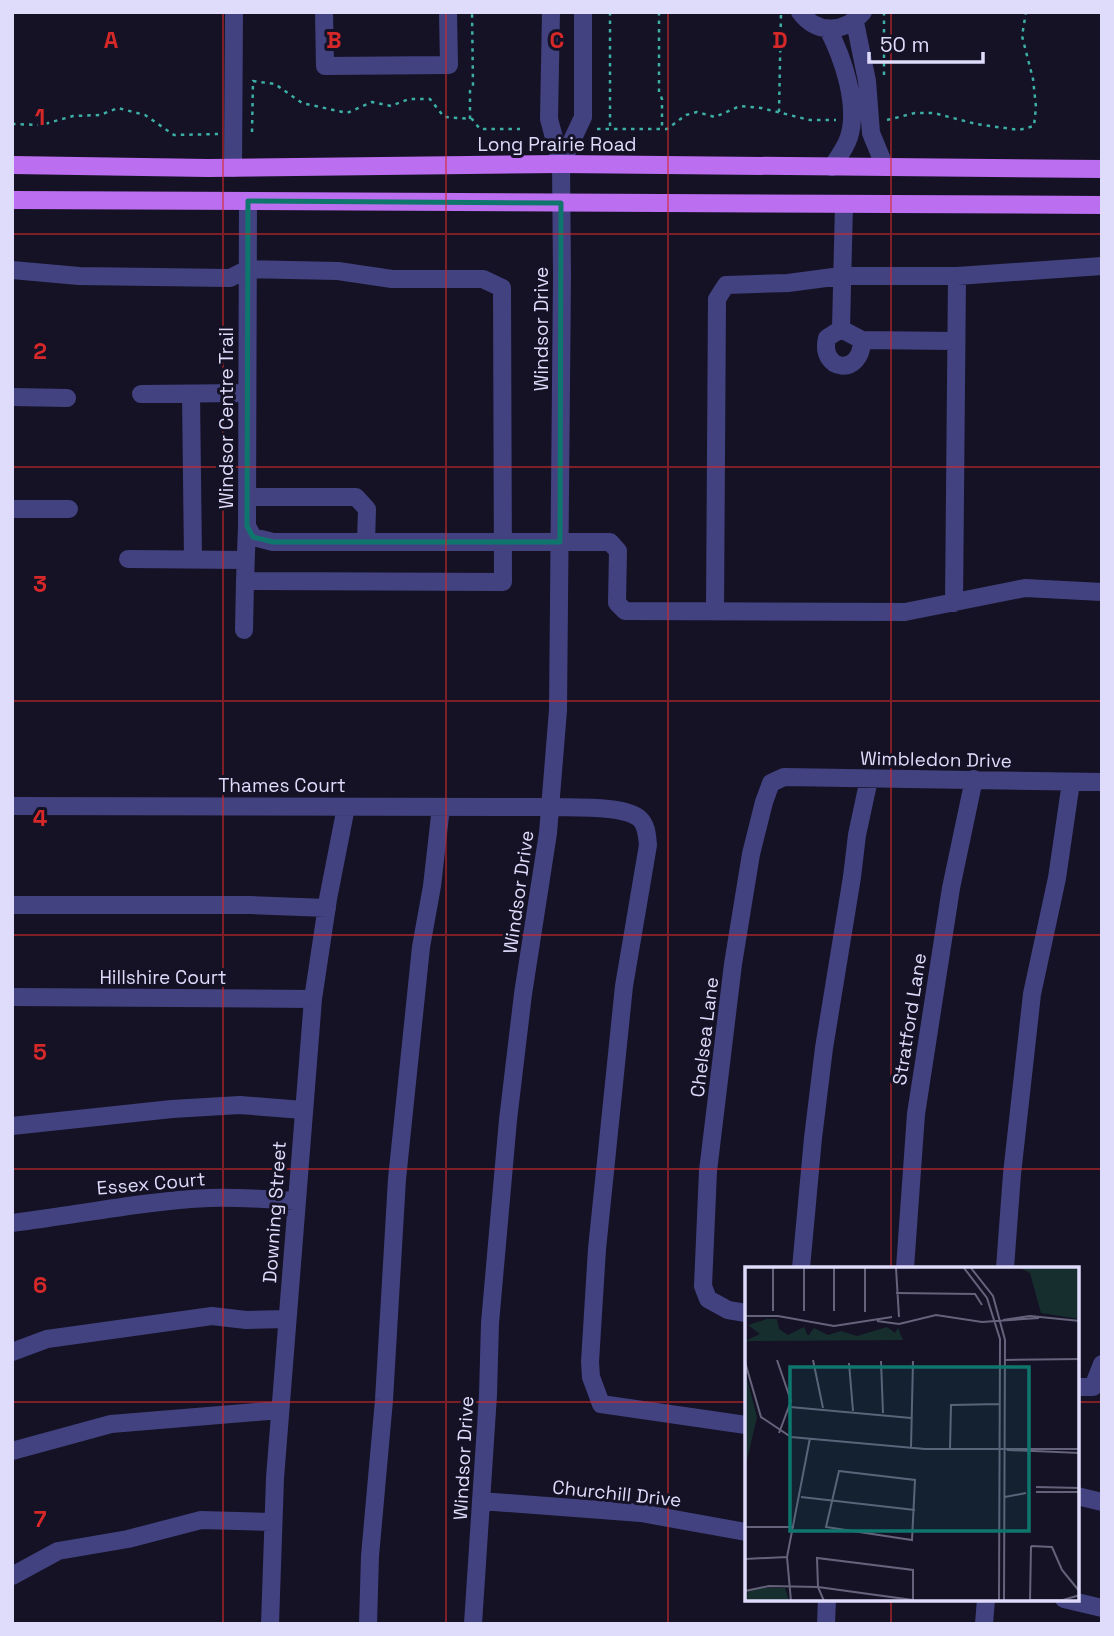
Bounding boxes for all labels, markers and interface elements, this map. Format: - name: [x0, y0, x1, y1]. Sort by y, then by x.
- scale bar: [869, 21, 983, 65]
- text: A: [104, 25, 119, 55]
- text: B: [326, 25, 342, 55]
- text: C: [550, 25, 564, 55]
- text: D: [772, 25, 788, 55]
- text: 50 m: [880, 31, 930, 58]
- text: 1: [35, 102, 45, 132]
- street label: Long Prairie Road: [477, 132, 637, 157]
- street label: Windsor Drive: [529, 267, 554, 391]
- street label: Windsor Centre Trail: [214, 327, 239, 509]
- text: 2: [33, 336, 47, 366]
- text: 3: [33, 569, 47, 599]
- street label: Wimbledon Drive: [860, 746, 1012, 773]
- street label: Thames Court: [218, 773, 346, 798]
- text: 4: [33, 803, 48, 833]
- street label: Windsor Drive: [497, 829, 540, 955]
- street label: Stratford Lane: [887, 951, 932, 1087]
- street label: Hillshire Court: [99, 965, 227, 990]
- street label: Chelsea Lane: [685, 975, 724, 1099]
- text: 5: [33, 1037, 47, 1067]
- street label: Downing Street: [257, 1140, 292, 1284]
- street label: Essex Court: [96, 1166, 206, 1201]
- inset map: [745, 1267, 1079, 1601]
- text: 6: [33, 1270, 47, 1300]
- street label: Windsor Drive: [448, 1395, 479, 1521]
- street label: Churchill Drive: [551, 1474, 683, 1513]
- text: 7: [34, 1504, 47, 1534]

